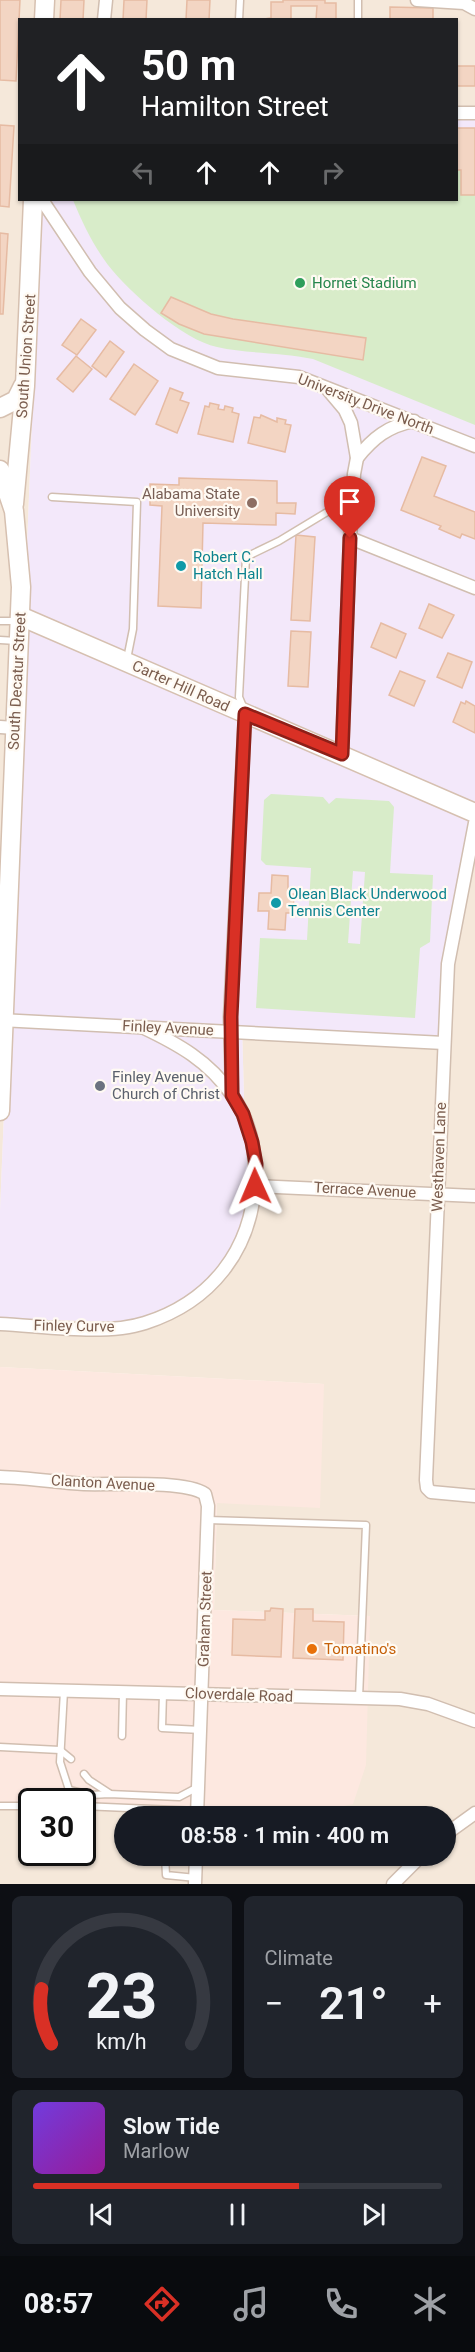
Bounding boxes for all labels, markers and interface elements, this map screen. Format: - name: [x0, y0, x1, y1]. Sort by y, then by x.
- text: 50 m: [141, 41, 236, 90]
- icon: ahead: [42, 42, 120, 120]
- text: Hamilton Street: [141, 91, 329, 123]
- icon: left: [127, 156, 160, 189]
- icon: ahead: [190, 156, 223, 189]
- icon: ahead: [253, 156, 286, 189]
- icon: right: [316, 156, 349, 189]
- place label: Hornet Stadium: [312, 274, 417, 292]
- marker: Hornet Stadium: [293, 276, 307, 290]
- street label: South Union Street: [13, 293, 39, 419]
- street label: University Drive North: [295, 370, 437, 438]
- pin: [324, 476, 375, 538]
- place label: Alabama State University: [142, 485, 240, 520]
- icon: arrive: [333, 485, 366, 518]
- marker: Alabama State University: [245, 496, 259, 510]
- place label: Robert C. Hatch Hall: [193, 548, 263, 583]
- marker: Robert C. Hatch Hall: [174, 559, 188, 573]
- street label: South Decatur Street: [4, 612, 30, 750]
- street label: Carter Hill Road: [129, 656, 233, 716]
- place label: Olean Black Underwood Tennis Center: [288, 885, 447, 920]
- marker: Olean Black Underwood Tennis Center: [269, 896, 283, 910]
- street label: Finley Avenue: [122, 1017, 214, 1039]
- place label: Finley Avenue Church of Christ: [112, 1068, 220, 1103]
- marker: Finley Avenue Church of Christ: [93, 1079, 107, 1093]
- street label: Westhaven Lane: [428, 1102, 450, 1212]
- position arrow: [223, 1154, 287, 1218]
- street label: Terrace Avenue: [313, 1178, 417, 1202]
- street label: Finley Curve: [33, 1316, 115, 1336]
- street label: Clanton Avenue: [50, 1471, 156, 1495]
- street label: Graham Street: [194, 1571, 216, 1667]
- place label: Tomatino's: [324, 1640, 396, 1658]
- marker: Tomatino's: [305, 1642, 319, 1656]
- street label: Cloverdale Road: [185, 1684, 293, 1706]
- speed limit sign: 30: [18, 1788, 96, 1866]
- text: 08:58 · 1 min · 400 m: [181, 1823, 389, 1848]
- text: Climate: [265, 1946, 333, 1970]
- text: 23: [86, 1960, 158, 2033]
- text: 21°: [319, 1977, 388, 2030]
- text: −: [265, 1984, 283, 2023]
- text: +: [423, 1984, 442, 2023]
- text: km/h: [97, 2029, 147, 2054]
- text: Slow Tide: [123, 2114, 220, 2139]
- text: Marlow: [123, 2139, 189, 2163]
- icon: previous: [85, 2198, 118, 2231]
- icon: pause: [221, 2198, 254, 2231]
- icon: next: [357, 2198, 390, 2231]
- icon: directions: [141, 2283, 183, 2325]
- icon: music: [230, 2283, 272, 2325]
- icon: phone: [320, 2283, 362, 2325]
- icon: climate: [409, 2283, 451, 2325]
- text: 08:57: [24, 2288, 93, 2320]

